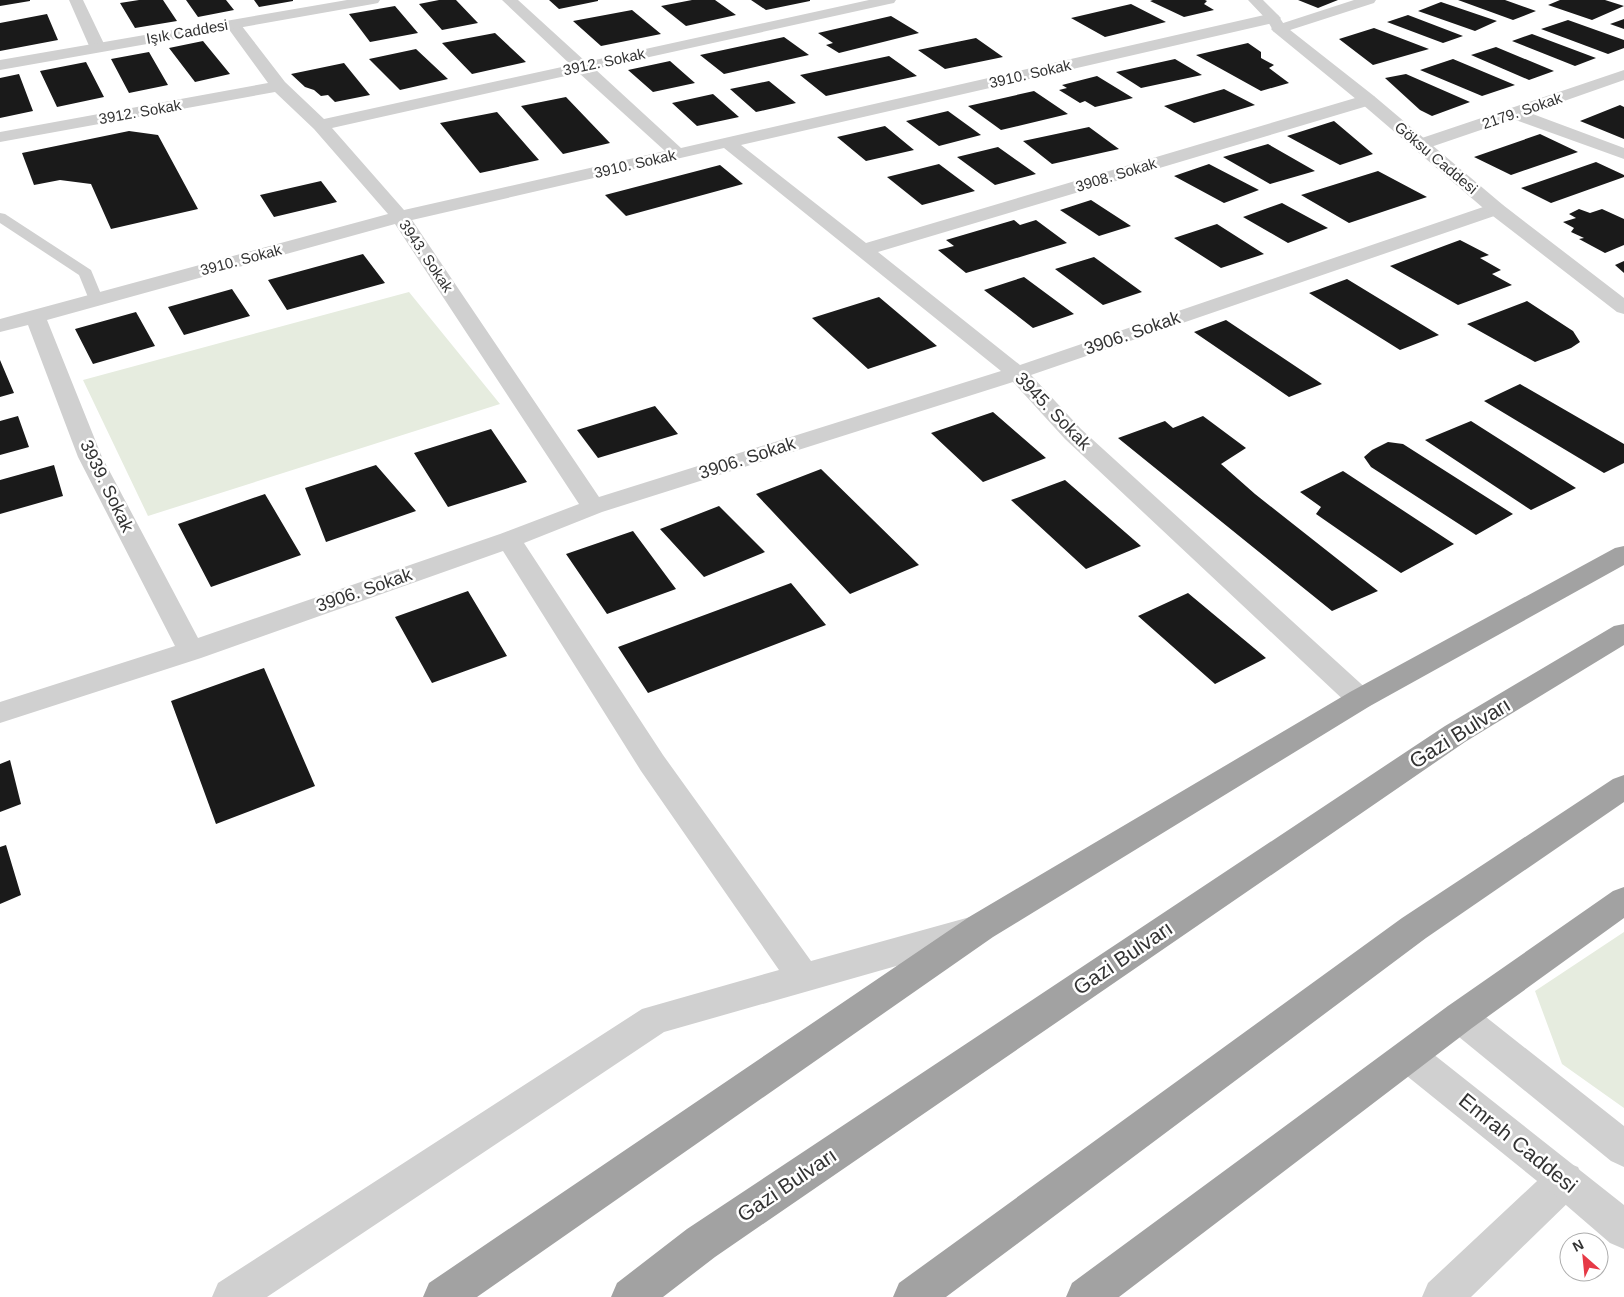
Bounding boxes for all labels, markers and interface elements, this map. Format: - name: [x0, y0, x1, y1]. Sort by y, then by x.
- street label: Işık Caddesi: [145, 16, 229, 47]
- street label: 3912. Sokak: [561, 44, 647, 78]
- street label: 3910. Sokak: [987, 56, 1073, 91]
- street label: 2179. Sokak: [1480, 89, 1564, 132]
- street label: 3912. Sokak: [97, 96, 183, 127]
- street label: Göksu Caddesi: [1392, 118, 1481, 197]
- street label: 3910. Sokak: [592, 146, 678, 181]
- street label: 3908. Sokak: [1073, 154, 1159, 195]
- street label: 3943. Sokak: [396, 216, 457, 295]
- street label: 3910. Sokak: [198, 240, 284, 279]
- street label: 3906. Sokak: [1081, 307, 1184, 359]
- street label: 3945. Sokak: [1011, 368, 1096, 455]
- street label: 3906. Sokak: [696, 433, 799, 483]
- street label: 3939. Sokak: [76, 437, 138, 536]
- street label: 3906. Sokak: [313, 564, 416, 616]
- street label: Gazi Bulvarı: [1405, 693, 1514, 773]
- street label: Gazi Bulvarı: [1069, 916, 1177, 999]
- street label: Emrah Caddesi: [1455, 1088, 1582, 1197]
- street label: Gazi Bulvarı: [733, 1143, 841, 1226]
- north arrow: [1559, 1232, 1609, 1282]
- text: N: [1570, 1236, 1586, 1255]

